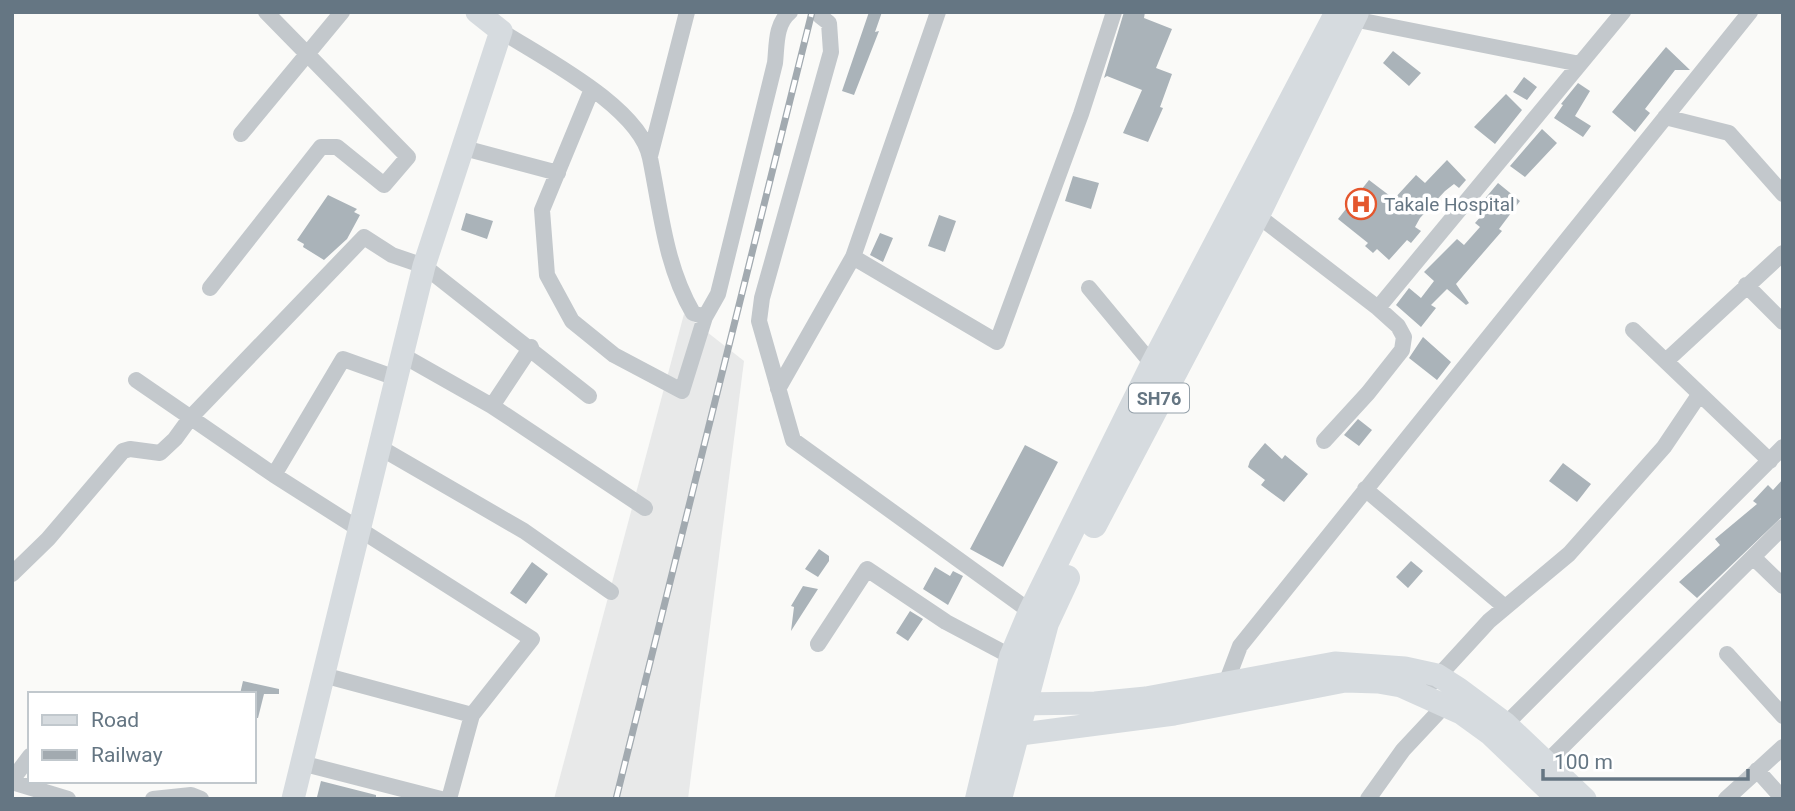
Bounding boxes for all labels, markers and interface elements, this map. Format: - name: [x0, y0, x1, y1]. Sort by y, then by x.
- hospital icon: Takale Hospital: [1344, 187, 1378, 221]
- place label: Takale Hospital: [1384, 193, 1515, 216]
- road number: SH76: [1129, 384, 1189, 412]
- legend: [28, 692, 256, 783]
- text: Road: [91, 708, 139, 732]
- scale bar: [1543, 738, 1748, 782]
- text: Railway: [91, 743, 163, 767]
- text: 100 m: [1554, 750, 1613, 774]

